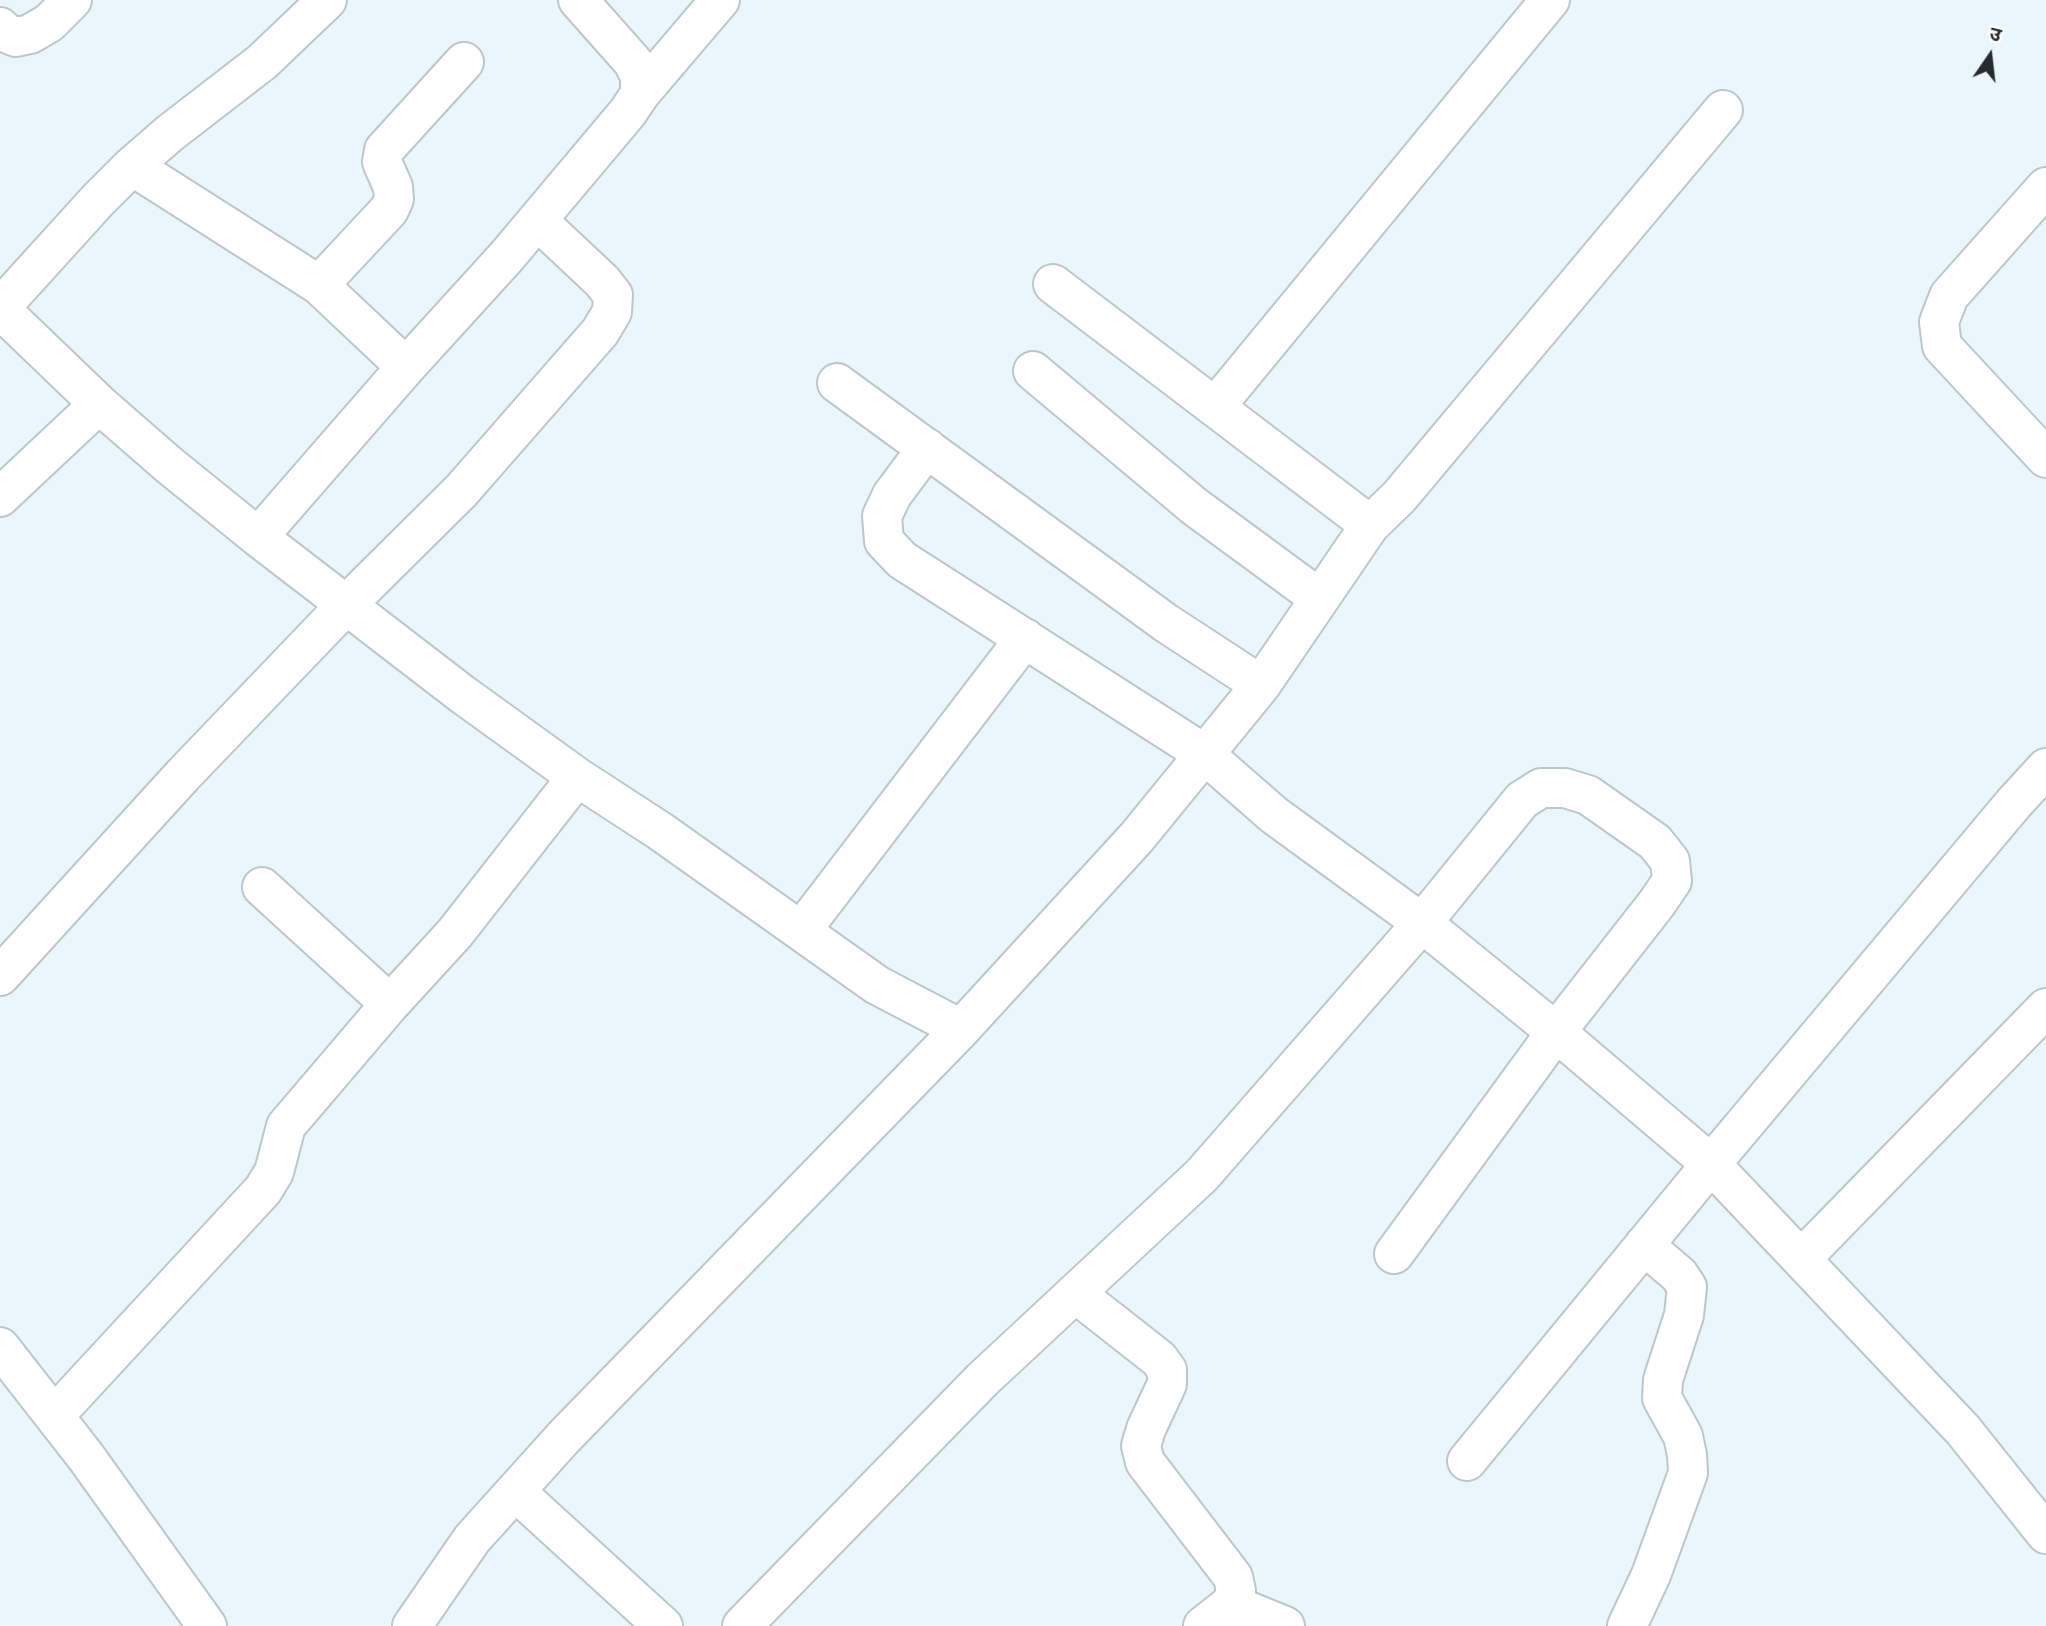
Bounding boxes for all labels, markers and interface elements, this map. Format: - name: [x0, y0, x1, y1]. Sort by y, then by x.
- north arrow: [1955, 21, 2025, 91]
- text: उ: [1988, 25, 2003, 46]

